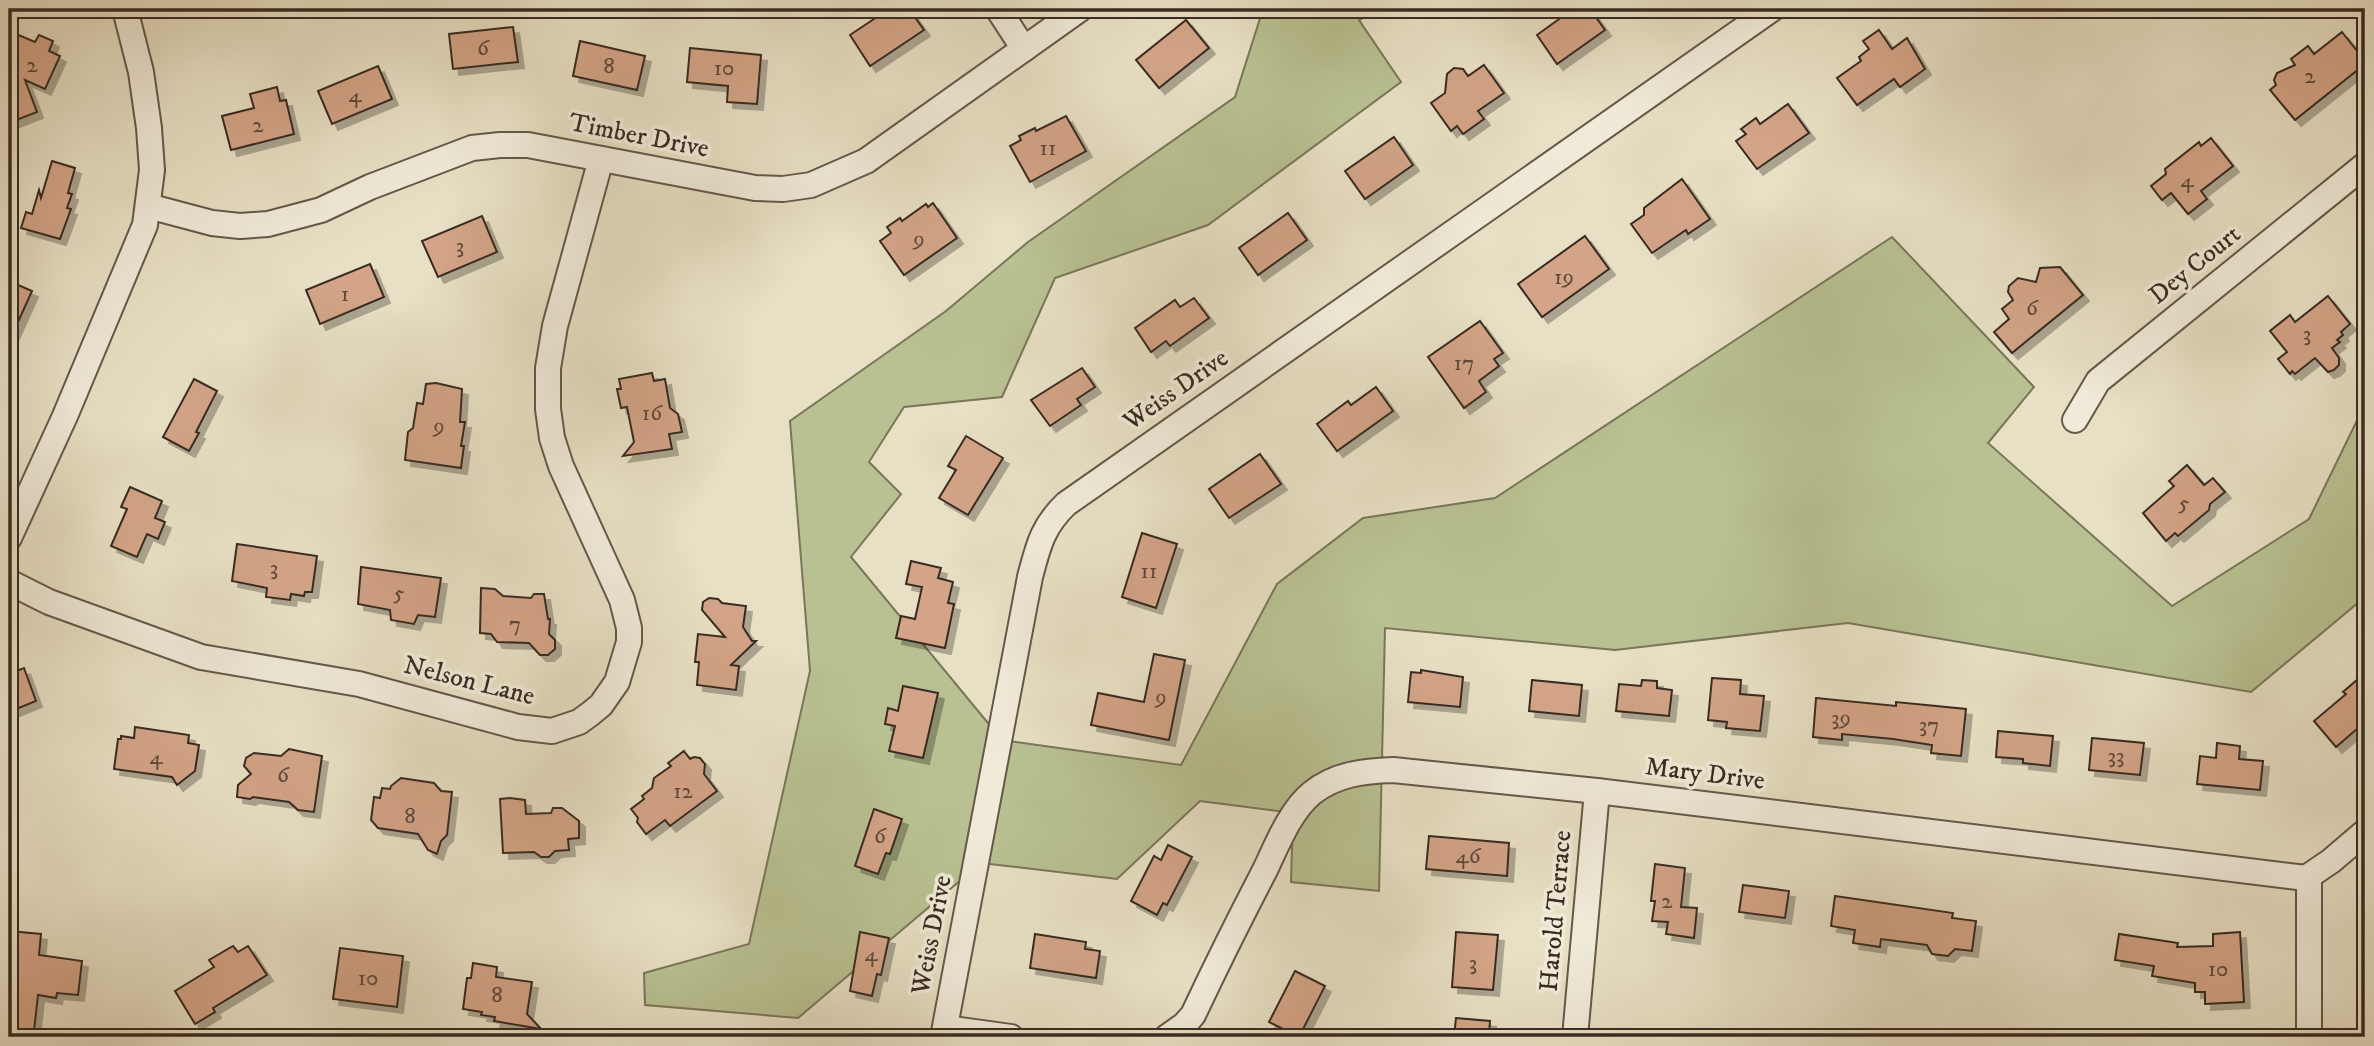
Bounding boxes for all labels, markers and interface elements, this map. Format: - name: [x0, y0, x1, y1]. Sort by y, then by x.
- house number: 6: [477, 34, 490, 63]
- house number: 2: [26, 51, 38, 80]
- house number: 8: [603, 52, 615, 81]
- house number: 10: [714, 54, 734, 83]
- house number: 2: [2304, 62, 2316, 91]
- house number: 4: [348, 81, 362, 110]
- street label: Timber Drive: [566, 106, 712, 166]
- house number: 2: [252, 111, 264, 140]
- house number: 11: [1040, 134, 1056, 163]
- house number: 4: [2180, 166, 2194, 195]
- street label: Dey Court: [2142, 218, 2248, 312]
- house number: 9: [912, 225, 925, 254]
- house number: 3: [456, 232, 464, 261]
- house number: 19: [1554, 263, 1574, 292]
- house number: 1: [341, 280, 349, 309]
- house number: 6: [2026, 294, 2039, 323]
- house number: 3: [2303, 320, 2311, 349]
- street label: Weiss Drive: [1116, 342, 1235, 439]
- house number: 17: [1454, 349, 1474, 378]
- house number: 16: [642, 399, 663, 428]
- house number: 9: [432, 412, 445, 441]
- house number: 5: [2178, 489, 2190, 518]
- house number: 3: [270, 554, 278, 583]
- house number: 11: [1141, 557, 1157, 586]
- house number: 5: [393, 579, 405, 608]
- house number: 7: [509, 610, 521, 639]
- street label: Nelson Lane: [400, 649, 538, 713]
- house number: 9: [1154, 683, 1167, 712]
- house number: 39: [1831, 704, 1851, 733]
- house number: 37: [1919, 711, 1939, 740]
- house number: 33: [2107, 742, 2125, 771]
- house number: 4: [149, 743, 163, 772]
- street label: Mary Drive: [1643, 750, 1767, 798]
- house number: 6: [277, 761, 290, 790]
- house number: 12: [673, 777, 694, 806]
- house number: 8: [404, 802, 416, 831]
- house number: 6: [874, 822, 887, 851]
- street label: Harold Terrace: [1533, 829, 1579, 993]
- house number: 46: [1455, 842, 1482, 871]
- street label: Weiss Drive: [904, 873, 960, 998]
- house number: 2: [1661, 887, 1673, 916]
- house number: 4: [864, 940, 878, 969]
- house number: 3: [1469, 949, 1477, 978]
- house number: 10: [2208, 955, 2228, 984]
- house number: 10: [358, 964, 378, 993]
- house number: 8: [491, 981, 503, 1010]

